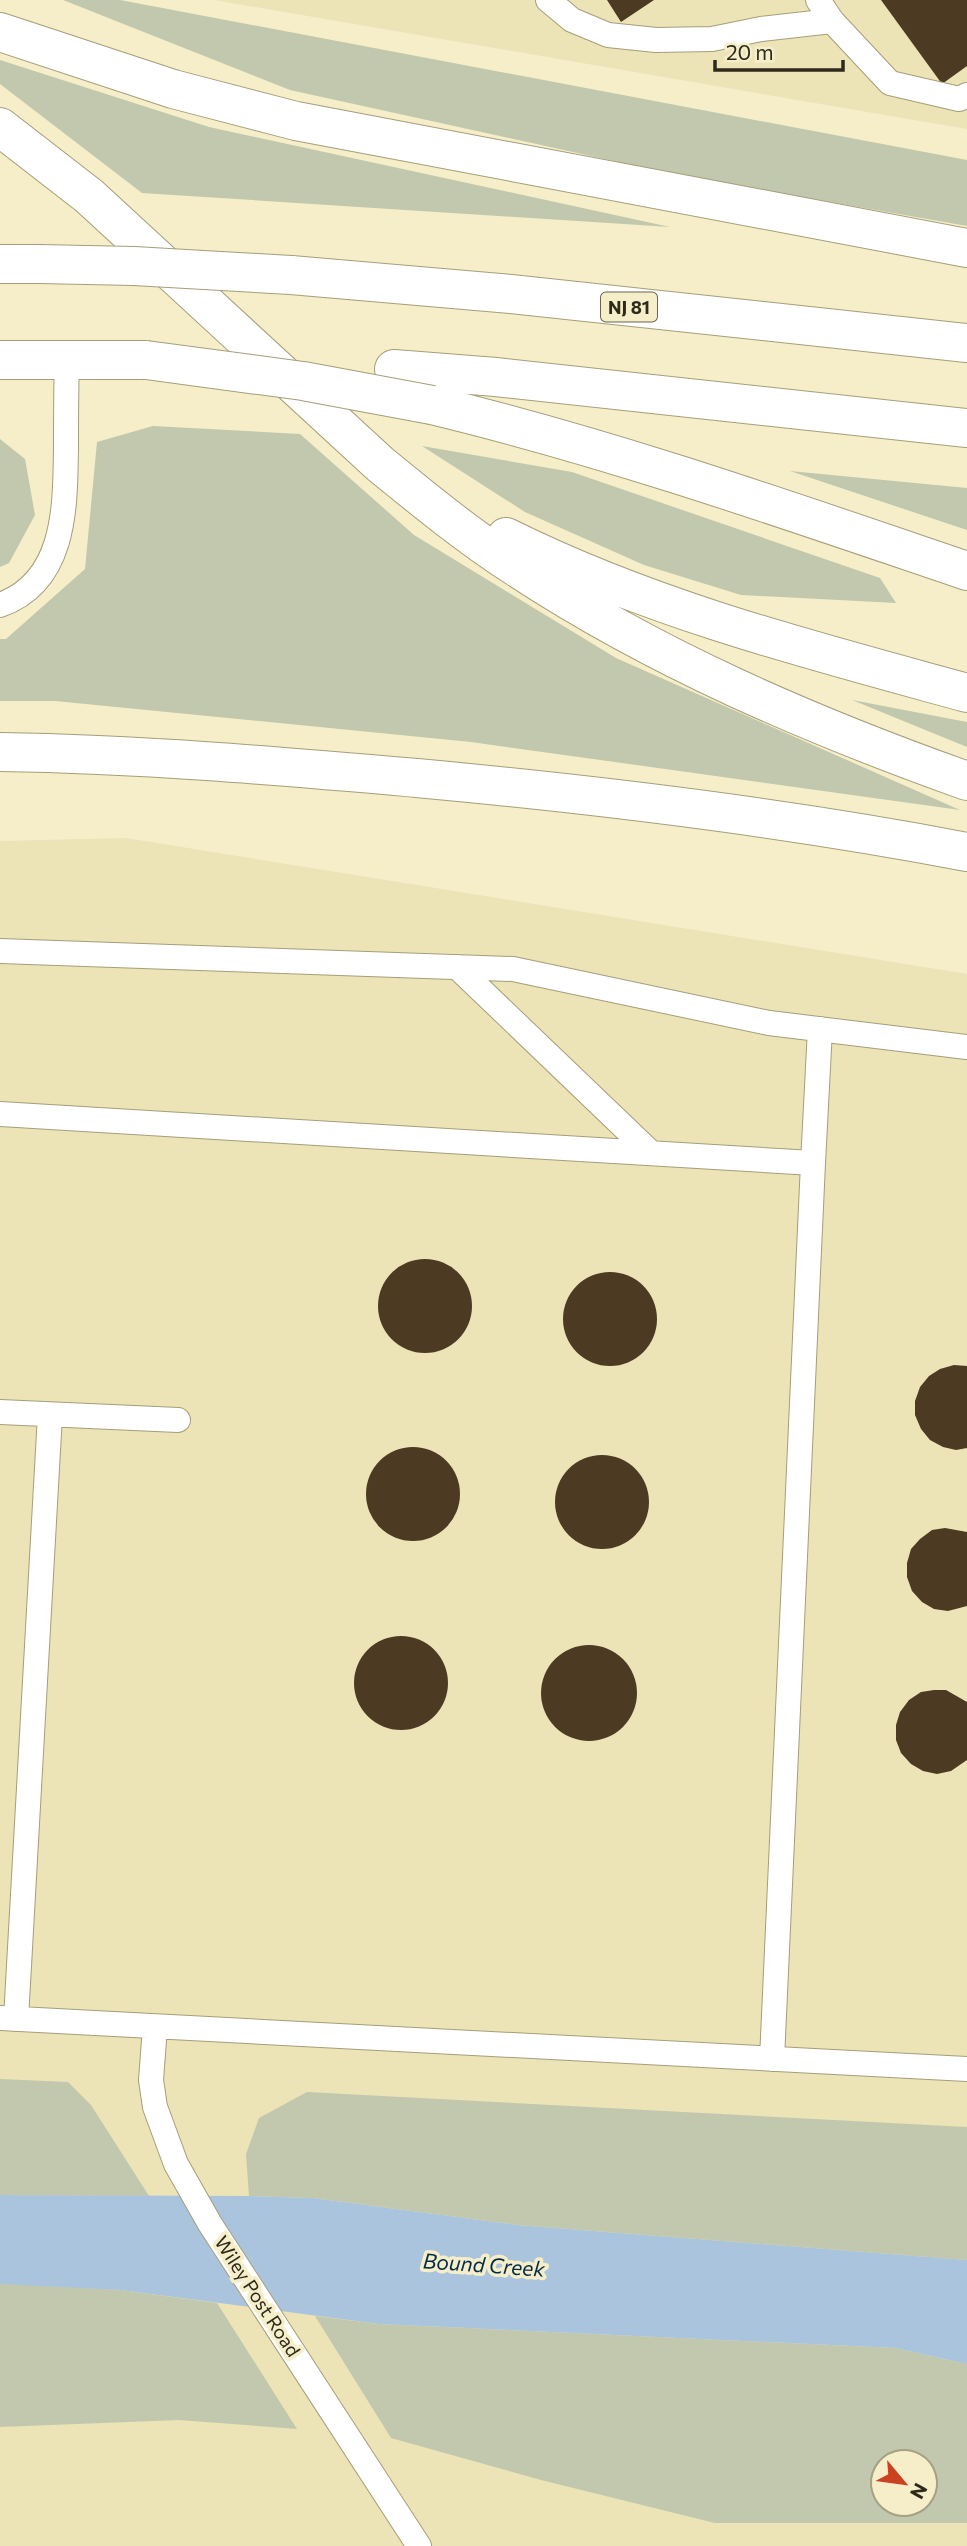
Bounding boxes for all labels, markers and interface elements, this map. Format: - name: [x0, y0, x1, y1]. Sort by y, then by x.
- scale bar: [715, 28, 843, 72]
- text: 20 m: [726, 39, 774, 64]
- road number: NJ 81: [601, 292, 657, 321]
- street label: Wiley Post Road: [210, 2231, 306, 2361]
- water label: Bound Creek: [422, 2247, 546, 2281]
- north arrow: [869, 2448, 939, 2518]
- text: N: [906, 2480, 933, 2503]

